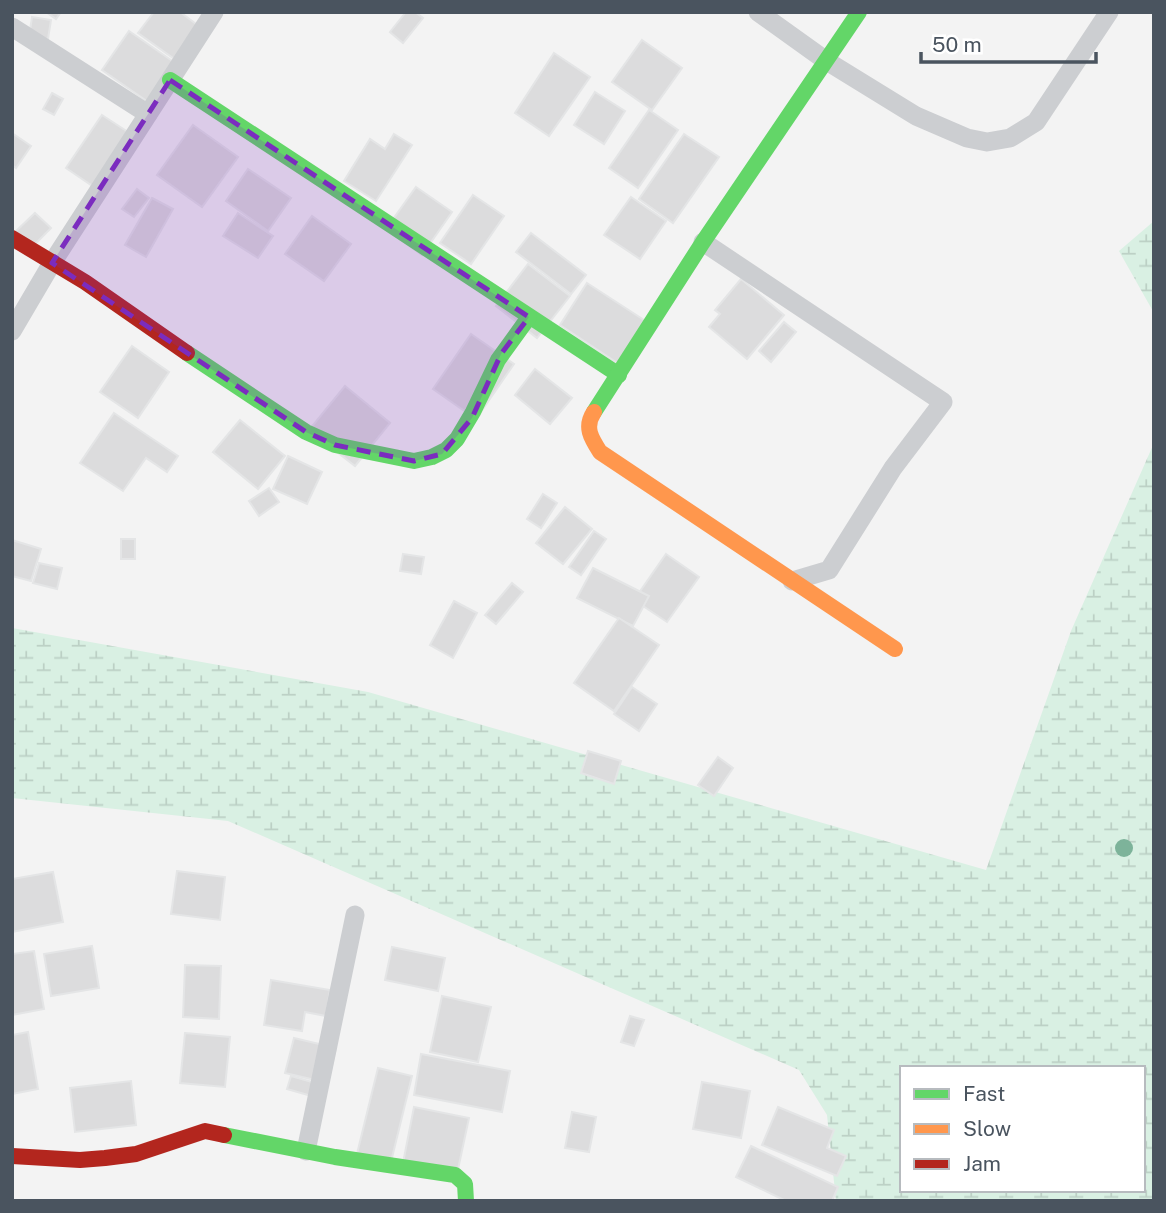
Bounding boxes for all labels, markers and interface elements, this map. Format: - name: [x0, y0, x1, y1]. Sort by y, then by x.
- scale bar: [921, 21, 1096, 65]
- text: 50 m: [932, 32, 982, 57]
- legend: [900, 1066, 1145, 1192]
- text: Fast: [963, 1081, 1005, 1106]
- text: Slow: [963, 1116, 1011, 1141]
- text: Jam: [963, 1151, 1001, 1176]

